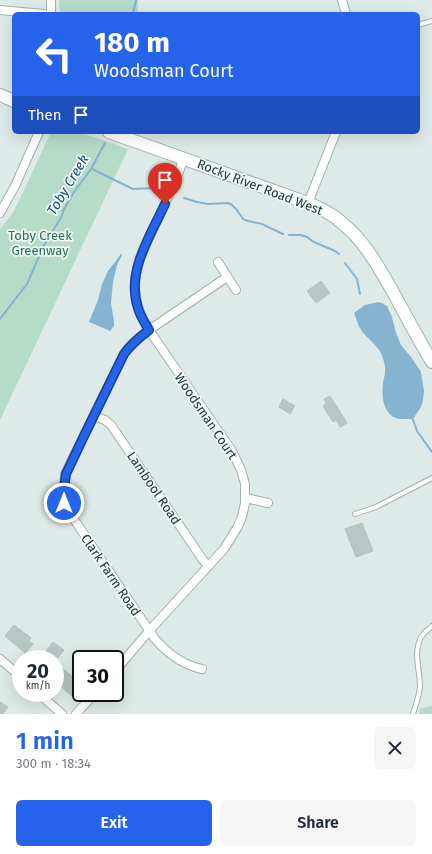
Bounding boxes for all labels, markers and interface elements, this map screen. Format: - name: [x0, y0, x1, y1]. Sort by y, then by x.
- text: 180 m: [94, 26, 170, 59]
- icon: left: [28, 28, 80, 80]
- text: Woodsman Court: [94, 60, 234, 82]
- icon: arrive: [70, 104, 92, 126]
- text: Then: [28, 106, 62, 124]
- water label: Toby Creek: [43, 151, 93, 218]
- street label: Rocky River Road West: [195, 156, 325, 218]
- pin: [148, 163, 182, 204]
- icon: arrive: [154, 169, 176, 191]
- park label: Toby Creek Greenway: [8, 228, 72, 258]
- street label: Woodsman Court: [172, 370, 241, 462]
- street label: Lambool Road: [124, 449, 184, 527]
- position arrow: [43, 482, 85, 524]
- street label: Clark Farm Road: [78, 531, 144, 619]
- speed limit sign: 30: [72, 650, 124, 702]
- text: 20: [27, 659, 49, 683]
- text: km/h: [26, 680, 50, 692]
- text: 1 min: [16, 727, 74, 755]
- button: close: [374, 727, 416, 769]
- text: 300 m · 18:34: [16, 756, 91, 771]
- button: Exit: [16, 800, 212, 846]
- button: Share: [220, 800, 416, 846]

